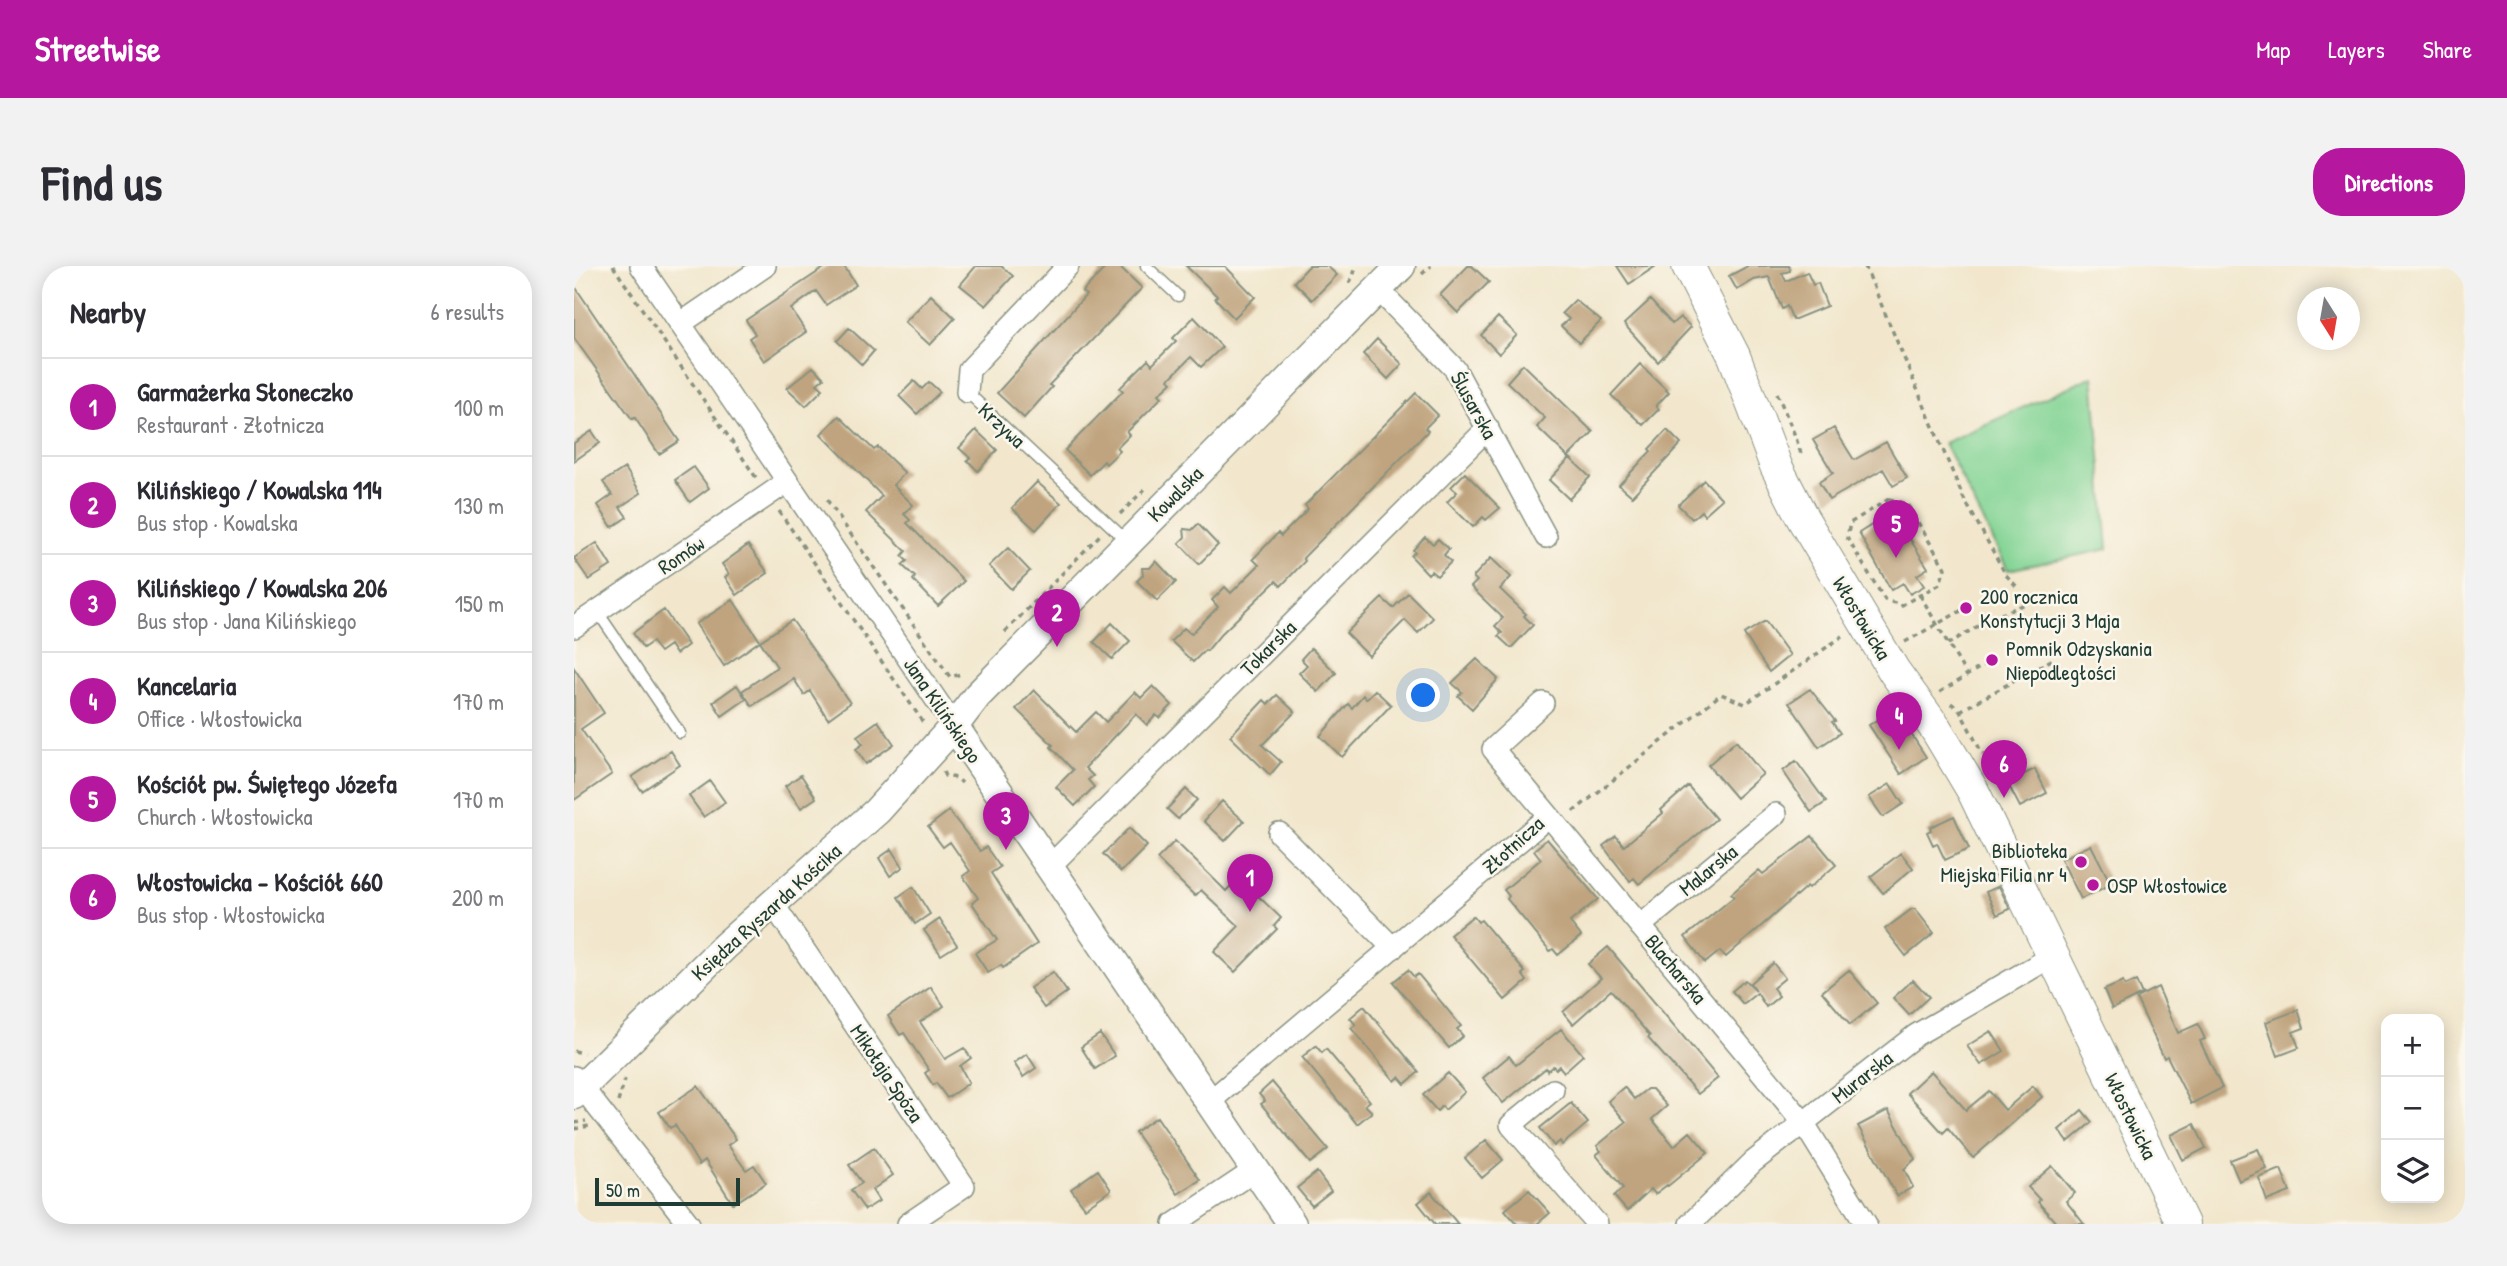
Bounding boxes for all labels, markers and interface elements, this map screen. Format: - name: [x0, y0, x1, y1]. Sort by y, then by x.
- text: Streetwise: [35, 27, 160, 71]
- text: Map: [2256, 33, 2290, 65]
- text: Layers: [2328, 33, 2385, 65]
- text: Share: [2423, 33, 2472, 65]
- button: Directions: [2313, 148, 2465, 216]
- text: Find us: [42, 149, 162, 215]
- north arrow: [2297, 287, 2360, 350]
- text: Nearby: [70, 292, 146, 332]
- text: 6 results: [431, 296, 504, 327]
- street label: Ślusarska: [1444, 366, 1504, 444]
- text: Garmażerka Słoneczko: [137, 374, 353, 409]
- text: 1: [89, 392, 97, 423]
- text: 100 m: [454, 392, 504, 423]
- street label: Krzywa: [972, 396, 1032, 454]
- text: Restaurant · Złotnicza: [137, 409, 324, 440]
- street label: Kowalska: [1141, 460, 1209, 528]
- text: Kilińskiego / Kowalska 114: [137, 472, 382, 507]
- text: 2: [88, 490, 98, 521]
- text: 130 m: [454, 490, 504, 521]
- pin: 5: [1873, 500, 1919, 558]
- text: Bus stop · Kowalska: [137, 507, 298, 538]
- street label: Romów: [652, 529, 710, 581]
- text: Kilińskiego / Kowalska 206: [137, 570, 387, 605]
- street label: Włostowicka: [1826, 571, 1898, 665]
- place label: 200 rocznica Konstytucji 3 Maja: [1980, 582, 2120, 635]
- text: 3: [88, 588, 98, 619]
- text: 150 m: [455, 588, 504, 619]
- pin: 2: [1034, 589, 1080, 647]
- marker: 200 rocznica Konstytucji 3 Maja: [1958, 600, 1974, 616]
- text: Bus stop · Jana Kilińskiego: [137, 605, 356, 636]
- street label: Tokarska: [1234, 614, 1302, 682]
- place label: Pomnik Odzyskania Niepodległości: [2006, 634, 2152, 687]
- street label: Jana Kilińskiego: [897, 651, 989, 769]
- marker: Pomnik Odzyskania Niepodległości: [1984, 652, 2000, 668]
- text: Kancelaria: [137, 668, 236, 703]
- your location: [1406, 678, 1440, 712]
- text: 4: [89, 686, 97, 717]
- text: 170 m: [453, 686, 504, 717]
- pin: 4: [1876, 692, 1922, 750]
- text: Office · Włostowicka: [137, 703, 302, 734]
- pin: 6: [1981, 740, 2027, 798]
- text: Kościół pw. Świętego Józefa: [137, 766, 397, 801]
- text: 5: [88, 784, 98, 815]
- text: 170 m: [453, 784, 504, 815]
- pin: 3: [983, 792, 1029, 850]
- text: Church · Włostowicka: [137, 801, 313, 832]
- street label: Złotnicza: [1476, 810, 1550, 880]
- place label: Biblioteka Miejska Filia nr 4: [1940, 836, 2067, 889]
- street label: Księdza Ryszarda Kościka: [685, 837, 847, 987]
- street label: Malarska: [1673, 837, 1743, 903]
- pin: 1: [1227, 854, 1273, 912]
- marker: Biblioteka Miejska Filia nr 4: [2073, 854, 2089, 870]
- text: Włostowicka - Kościół 660: [137, 864, 383, 899]
- place label: OSP Włostowice: [2107, 871, 2227, 900]
- marker: OSP Włostowice: [2085, 877, 2101, 893]
- text: 6: [88, 882, 98, 913]
- text: 200 m: [452, 882, 504, 913]
- text: Bus stop · Włostowicka: [137, 899, 325, 930]
- street label: Blacharska: [1638, 928, 1714, 1010]
- map controls: [2381, 1014, 2444, 1203]
- button: +: [2381, 1014, 2444, 1077]
- street label: Mikołaja Spóza: [843, 1018, 931, 1128]
- street label: Murarska: [1825, 1044, 1899, 1110]
- street label: Włostowicka: [2098, 1068, 2164, 1164]
- button: −: [2381, 1077, 2444, 1140]
- button: layers: [2381, 1140, 2444, 1203]
- scale bar: [595, 1175, 740, 1207]
- text: 50 m: [606, 1177, 640, 1203]

